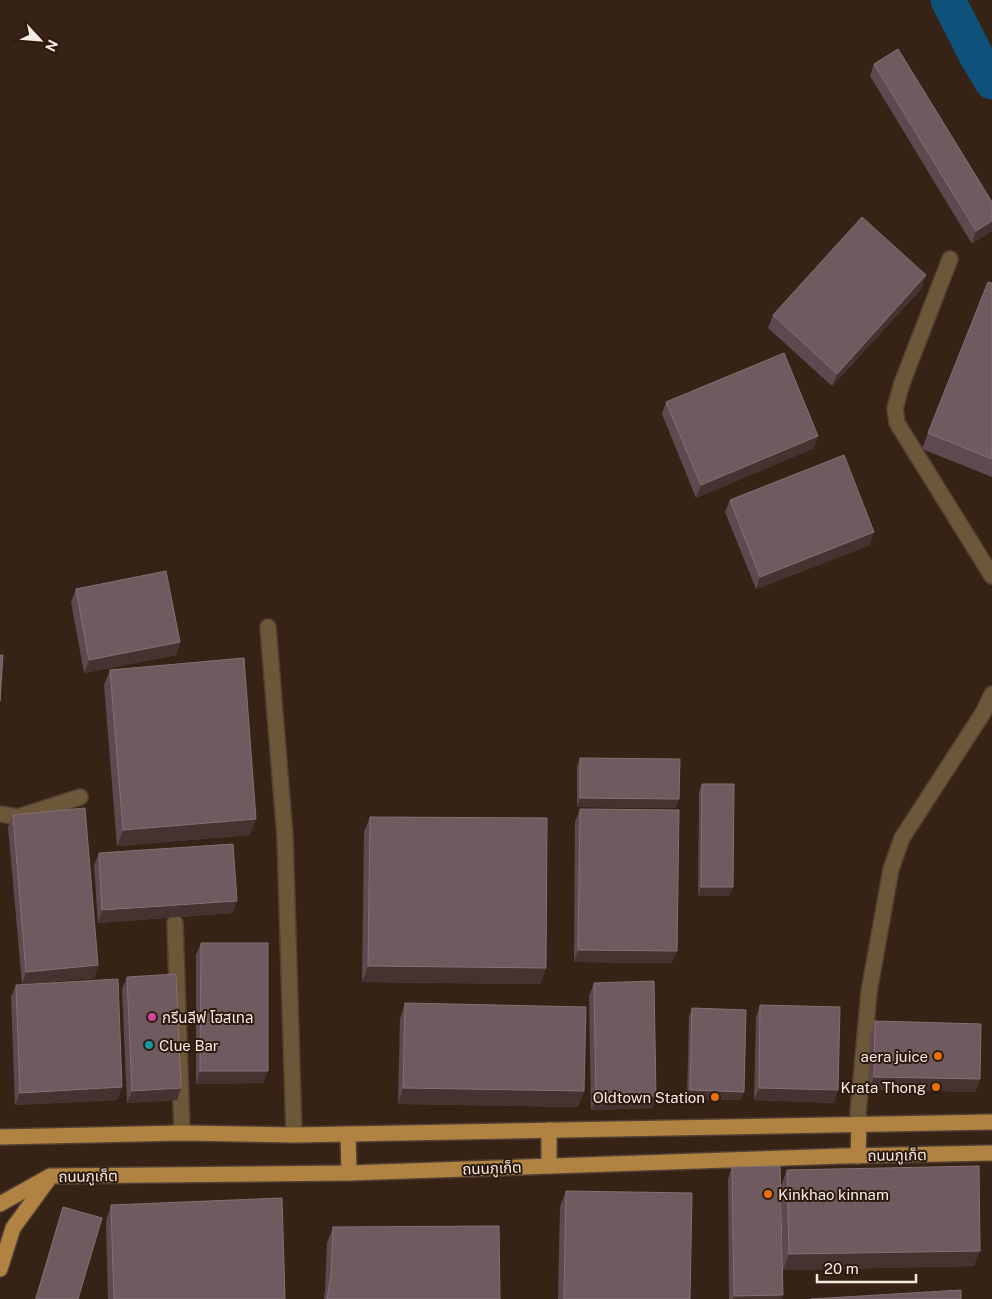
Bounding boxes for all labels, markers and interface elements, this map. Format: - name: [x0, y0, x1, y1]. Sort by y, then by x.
- north arrow: [15, 15, 65, 65]
- text: N: [42, 37, 61, 54]
- place label: กรีนลีฟ โฮสเทล: [162, 1009, 254, 1026]
- marker: กรีนลีฟ โฮสเทล: [146, 1011, 158, 1023]
- place label: Clue Bar: [159, 1037, 219, 1054]
- marker: Clue Bar: [143, 1039, 155, 1051]
- place label: aera juice: [861, 1048, 928, 1065]
- marker: aera juice: [932, 1050, 944, 1062]
- place label: Krata Thong: [840, 1079, 926, 1096]
- marker: Krata Thong: [930, 1081, 942, 1093]
- place label: Oldtown Station: [593, 1089, 705, 1106]
- marker: Oldtown Station: [709, 1091, 721, 1103]
- street label: ถนนภูเก็ต: [867, 1146, 927, 1165]
- street label: ถนนภูเก็ต: [462, 1158, 522, 1179]
- street label: ถนนภูเก็ต: [58, 1167, 118, 1186]
- place label: Kinkhao kinnam: [778, 1186, 889, 1203]
- marker: Kinkhao kinnam: [762, 1188, 774, 1200]
- scale bar: [817, 1252, 916, 1284]
- text: 20 m: [824, 1260, 859, 1277]

